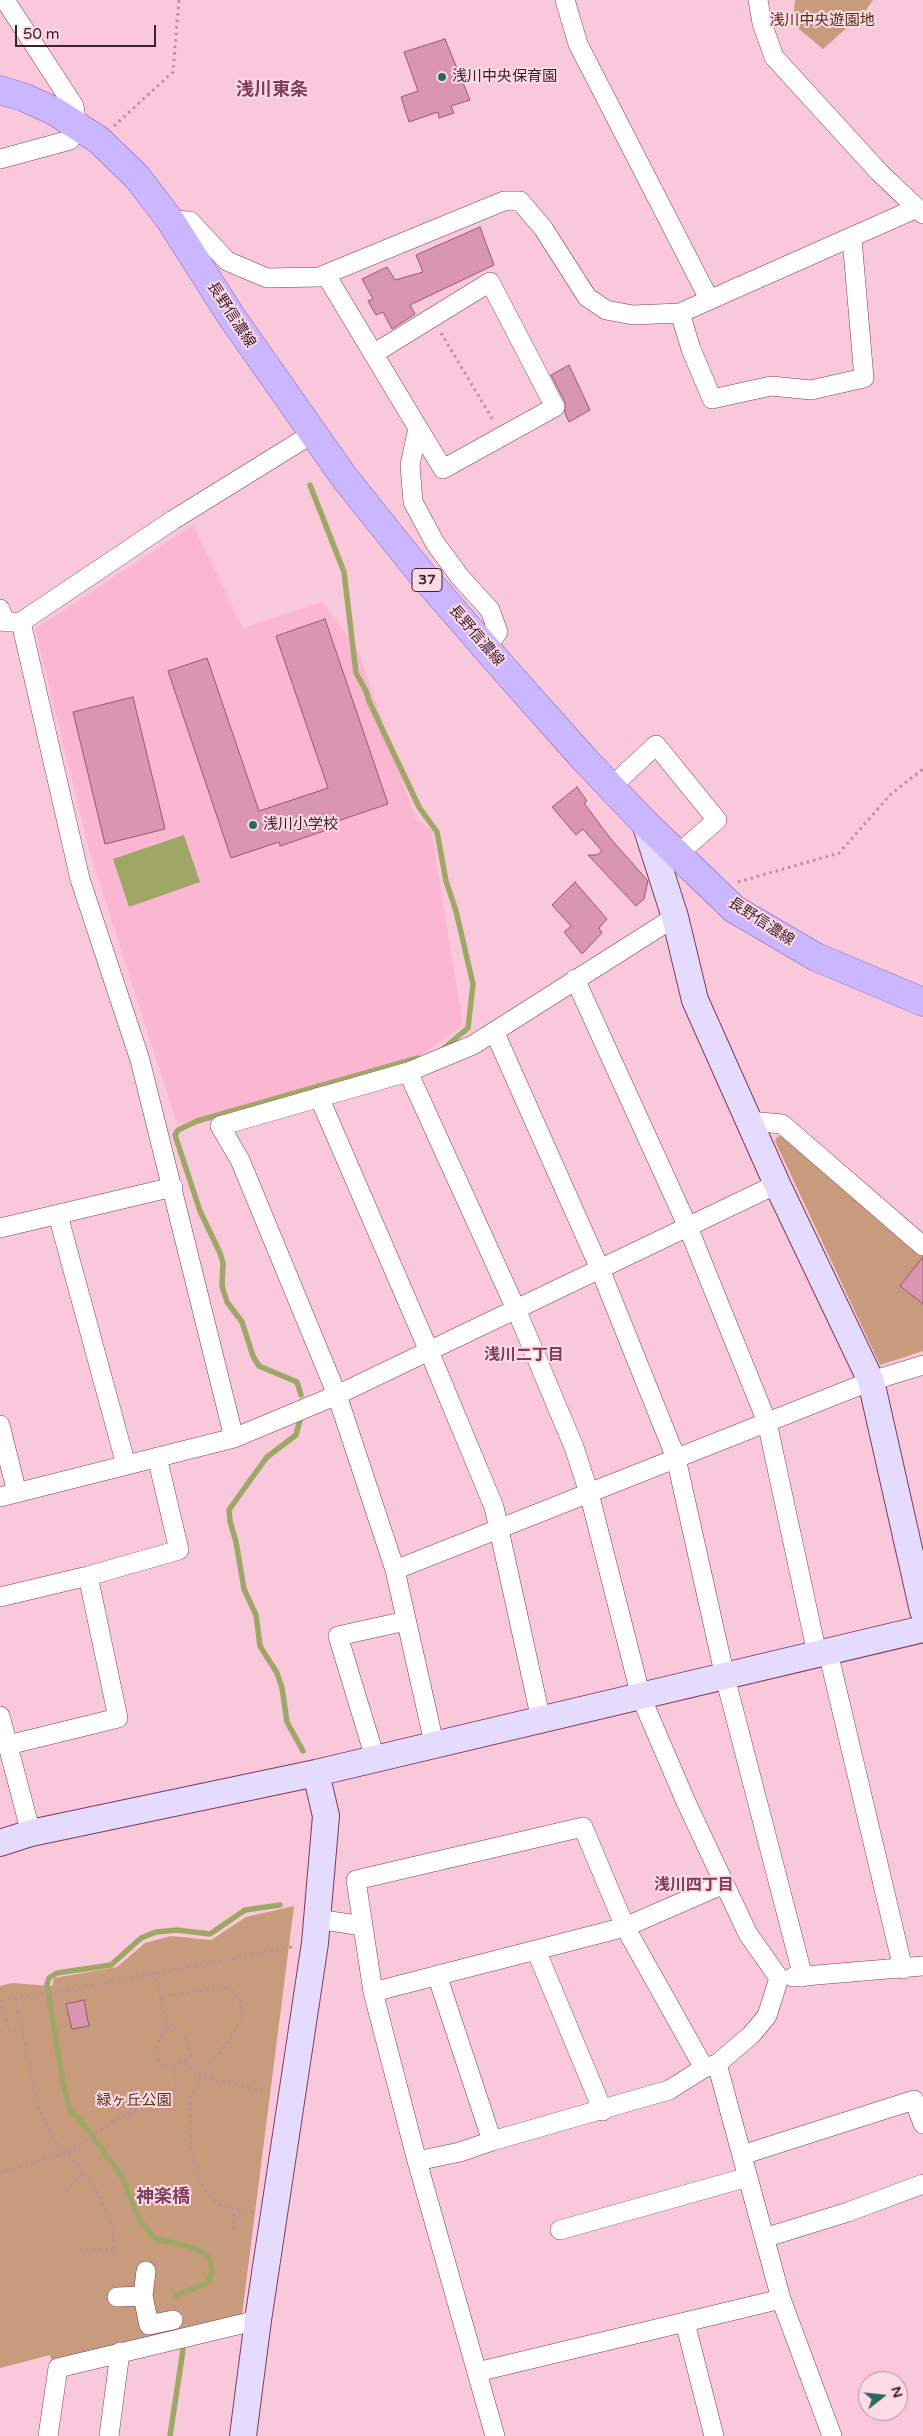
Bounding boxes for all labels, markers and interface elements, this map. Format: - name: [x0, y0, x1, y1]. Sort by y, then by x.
- park label: 浅川中央遊園地: [770, 12, 874, 30]
- scale bar: [18, 15, 159, 47]
- text: 50 m: [23, 25, 60, 43]
- place label: 浅川中央保育園: [452, 68, 557, 86]
- marker: 浅川中央保育園: [436, 71, 448, 83]
- district label: 浅川東条: [236, 79, 308, 101]
- street label: 長野信濃線: [203, 279, 259, 351]
- road number: 37: [412, 568, 442, 592]
- street label: 長野信濃線: [445, 602, 507, 670]
- place label: 浅川小学校: [263, 816, 338, 834]
- marker: 浅川小学校: [247, 819, 259, 831]
- street label: 長野信濃線: [725, 894, 797, 950]
- district label: 浅川二丁目: [484, 1346, 564, 1366]
- district label: 浅川四丁目: [654, 1876, 734, 1896]
- park label: 緑ヶ丘公園: [97, 2092, 171, 2110]
- district label: 神楽橋: [136, 2186, 190, 2208]
- north arrow: [858, 2371, 908, 2421]
- text: N: [887, 2384, 907, 2400]

